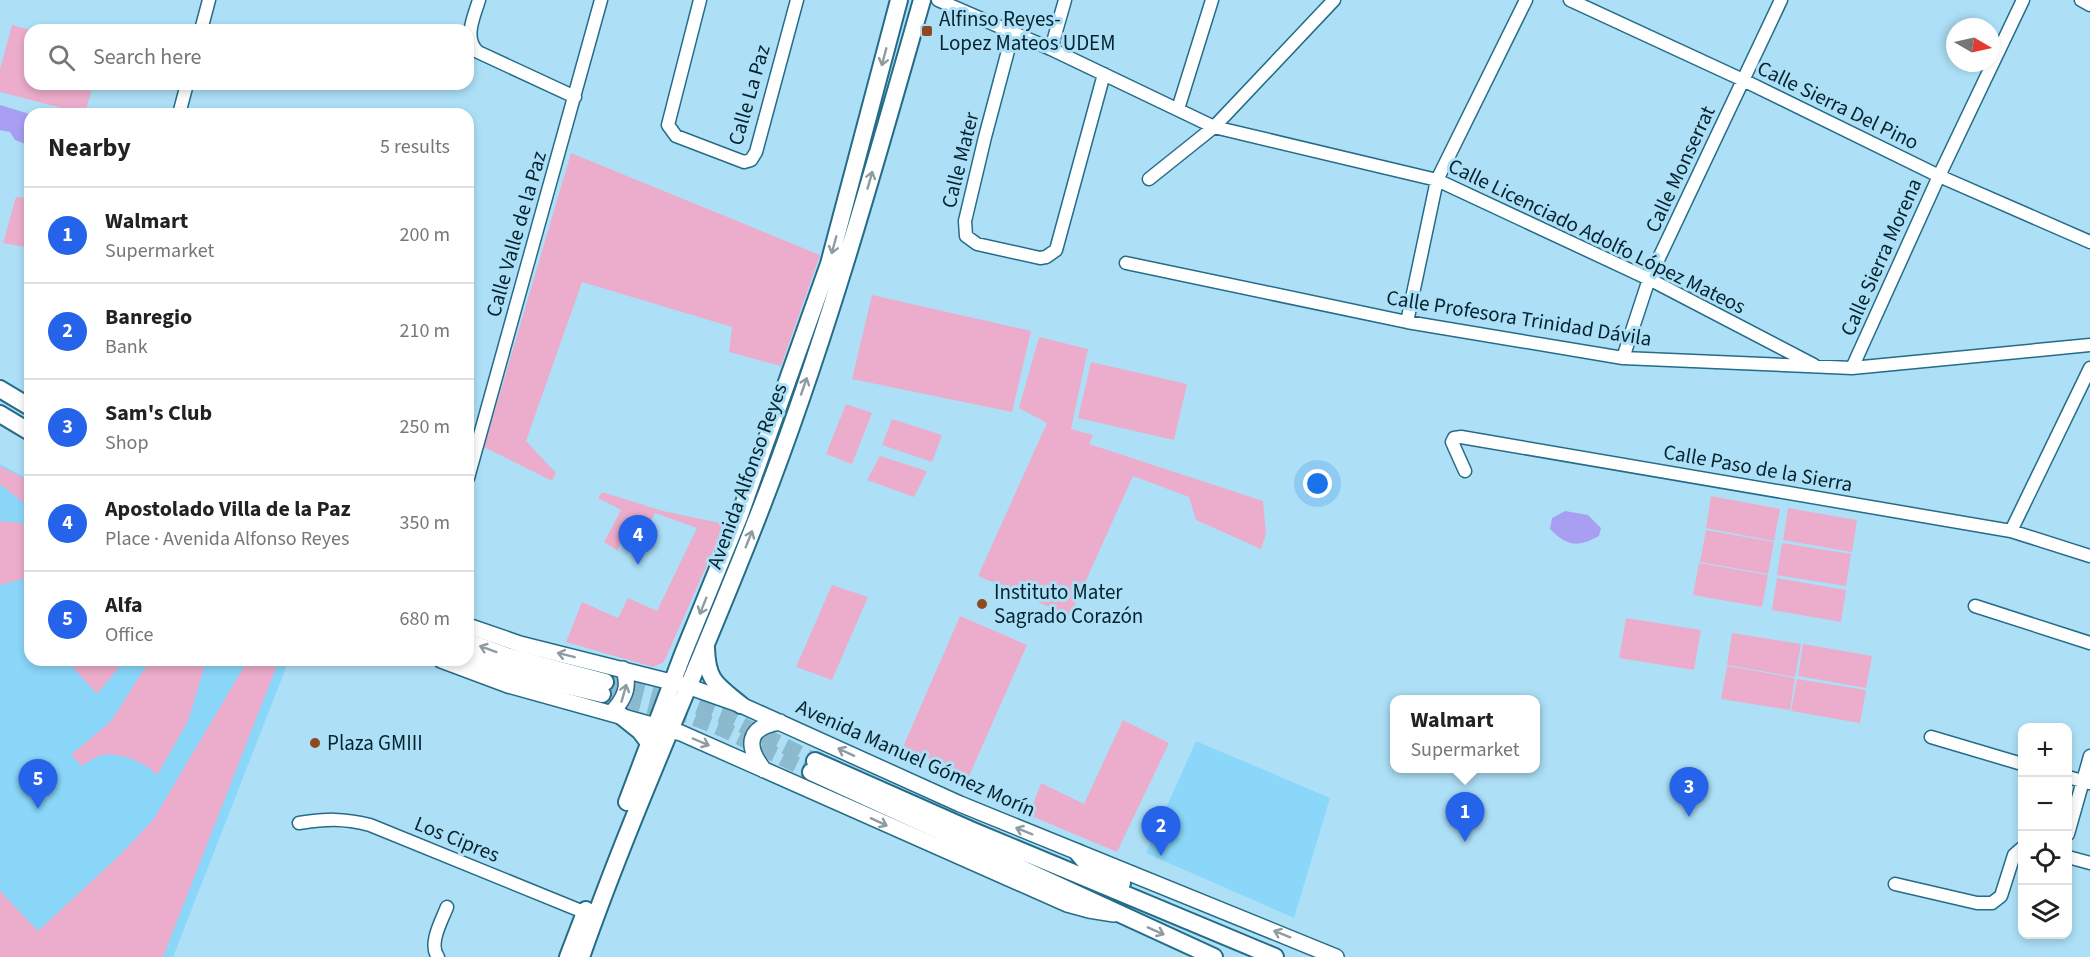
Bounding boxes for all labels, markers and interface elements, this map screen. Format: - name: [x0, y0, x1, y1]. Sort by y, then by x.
- place label: Alfinso Reyes- Lopez Mateos UDEM: [939, 4, 1115, 58]
- north arrow: [1946, 18, 2000, 72]
- search box: [24, 24, 474, 90]
- marker: Alfinso Reyes- Lopez Mateos UDEM: [920, 24, 934, 38]
- icon: search: [45, 41, 78, 74]
- text: Search here: [93, 41, 201, 73]
- street label: Calle La Paz: [720, 41, 778, 149]
- one-way arrow: [878, 47, 889, 66]
- street label: Calle Sierra Del Pino: [1752, 53, 1924, 157]
- street label: Calle Monserrat: [1638, 101, 1722, 237]
- street label: Calle Mater: [934, 108, 987, 211]
- text: Nearby: [48, 129, 131, 166]
- text: 5 results: [380, 133, 450, 161]
- street label: Calle Valle de la Paz: [478, 148, 554, 320]
- street label: Calle Licenciado Adolfo López Mateos: [1443, 151, 1751, 321]
- one-way arrow: [865, 171, 876, 190]
- street label: Calle Sierra Morena: [1833, 173, 1929, 341]
- text: Walmart: [105, 205, 188, 237]
- text: 1: [62, 221, 73, 249]
- text: 200 m: [400, 221, 450, 249]
- one-way arrow: [827, 235, 839, 254]
- text: Supermarket: [105, 237, 214, 265]
- street label: Calle Profesora Trinidad Dávila: [1384, 282, 1654, 354]
- text: Banregio: [105, 301, 192, 333]
- text: 2: [62, 317, 73, 345]
- text: 210 m: [400, 317, 450, 345]
- text: Bank: [105, 333, 148, 361]
- one-way arrow: [800, 377, 811, 396]
- street label: Avenida Alfonso Reyes: [699, 379, 795, 573]
- text: Sam's Club: [105, 397, 212, 429]
- text: 3: [62, 413, 73, 441]
- text: 250 m: [400, 413, 450, 441]
- text: Shop: [105, 429, 149, 457]
- street label: Calle Paso de la Sierra: [1661, 437, 1855, 499]
- your location: [1303, 469, 1332, 498]
- text: Apostolado Villa de la Paz: [105, 493, 351, 525]
- text: 4: [62, 509, 73, 537]
- text: 350 m: [400, 509, 450, 537]
- pin: 4: [618, 516, 658, 565]
- text: Place · Avenida Alfonso Reyes: [105, 525, 349, 553]
- one-way arrow: [744, 531, 755, 549]
- place label: Instituto Mater Sagrado Corazón: [994, 577, 1143, 631]
- text: Alfa: [105, 589, 143, 621]
- one-way arrow: [697, 596, 708, 614]
- marker: Instituto Mater Sagrado Corazón: [975, 597, 989, 611]
- text: 5: [62, 605, 73, 633]
- text: 680 m: [400, 605, 450, 633]
- text: Office: [105, 621, 153, 649]
- one-way arrow: [479, 643, 498, 654]
- one-way arrow: [557, 649, 576, 661]
- one-way arrow: [619, 683, 630, 702]
- street label: Avenida Manuel Gómez Morín: [792, 692, 1040, 824]
- popup: [1390, 695, 1540, 773]
- text: Walmart: [1410, 704, 1494, 736]
- map controls: [2018, 723, 2072, 939]
- button: +: [2018, 723, 2072, 777]
- place label: Plaza GMIII: [327, 728, 423, 758]
- marker: Plaza GMIII: [308, 736, 322, 750]
- text: Supermarket: [1410, 736, 1520, 764]
- one-way arrow: [692, 737, 710, 748]
- one-way arrow: [837, 746, 855, 757]
- pin: 5: [18, 760, 57, 809]
- pin: 3: [1670, 768, 1708, 817]
- button: −: [2018, 777, 2072, 831]
- pin: 1: [1446, 792, 1484, 842]
- pin: 2: [1142, 806, 1180, 856]
- street label: Los Cipres: [410, 808, 504, 870]
- one-way arrow: [869, 816, 887, 828]
- one-way arrow: [1016, 825, 1034, 836]
- button: locate: [2018, 831, 2072, 885]
- button: layers: [2018, 885, 2072, 939]
- one-way arrow: [1146, 925, 1164, 937]
- one-way arrow: [1274, 928, 1292, 939]

